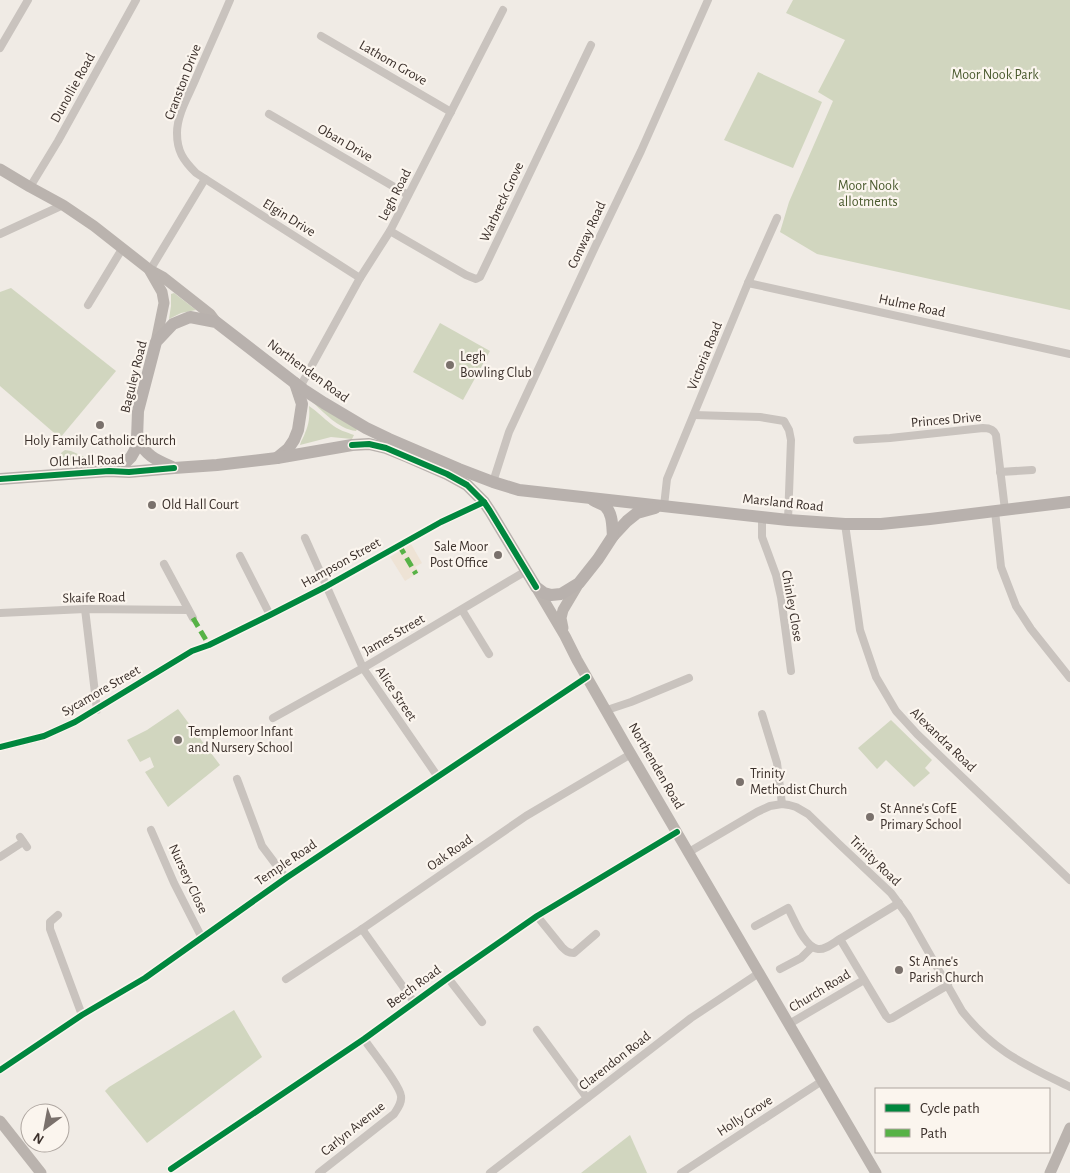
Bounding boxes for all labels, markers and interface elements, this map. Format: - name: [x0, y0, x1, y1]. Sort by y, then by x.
- street label: Lathom Grove: [357, 38, 429, 88]
- street label: Cranston Drive: [162, 42, 204, 122]
- street label: Dunollie Road: [48, 51, 98, 125]
- park label: Moor Nook Park: [951, 68, 1039, 82]
- street label: Oban Drive: [315, 122, 375, 164]
- street label: Warbreck Grove: [477, 160, 527, 244]
- street label: Legh Road: [376, 167, 414, 223]
- park label: Moor Nook allotments: [838, 179, 899, 209]
- street label: Elgin Drive: [260, 196, 318, 240]
- street label: Conway Road: [565, 199, 609, 271]
- street label: Hulme Road: [877, 292, 947, 320]
- street label: Victoria Road: [685, 320, 725, 392]
- street label: Northenden Road: [265, 337, 351, 405]
- street label: Baguley Road: [118, 339, 150, 415]
- place label: Legh Bowling Club: [460, 350, 532, 380]
- marker: Legh Bowling Club: [444, 359, 456, 371]
- street label: Princes Drive: [910, 410, 982, 430]
- marker: Holy Family Catholic Church: [94, 419, 106, 431]
- place label: Holy Family Catholic Church: [24, 434, 176, 448]
- street label: Old Hall Road: [49, 453, 125, 469]
- street label: Marsland Road: [742, 492, 824, 514]
- place label: Old Hall Court: [162, 498, 239, 512]
- marker: Old Hall Court: [146, 499, 158, 511]
- street label: Hampson Street: [299, 535, 383, 591]
- place label: Sale Moor Post Office: [430, 540, 488, 570]
- marker: Sale Moor Post Office: [492, 549, 504, 561]
- street label: Chinley Close: [779, 569, 805, 643]
- street label: Skaife Road: [62, 590, 126, 606]
- street label: James Street: [361, 612, 428, 658]
- street label: Sycamore Street: [59, 663, 143, 719]
- street label: Alice Street: [373, 664, 419, 724]
- street label: Alexandra Road: [907, 705, 979, 775]
- street label: Northenden Road: [626, 720, 686, 812]
- place label: Templemoor Infant and Nursery School: [188, 725, 294, 755]
- marker: Templemoor Infant and Nursery School: [172, 734, 184, 746]
- place label: Trinity Methodist Church: [750, 767, 847, 797]
- marker: Trinity Methodist Church: [734, 776, 746, 788]
- place label: St Anne's CofE Primary School: [880, 802, 962, 832]
- marker: St Anne's CofE Primary School: [864, 811, 876, 823]
- street label: Oak Road: [425, 832, 475, 874]
- street label: Trinity Road: [847, 833, 903, 889]
- street label: Temple Road: [253, 837, 319, 889]
- street label: Nursery Close: [166, 842, 210, 916]
- place label: St Anne's Parish Church: [909, 955, 984, 985]
- street label: Beech Road: [384, 963, 444, 1011]
- marker: St Anne's Parish Church: [893, 964, 905, 976]
- street label: Church Road: [787, 967, 853, 1015]
- street label: Clarendon Road: [577, 1029, 653, 1093]
- legend: [875, 1088, 1050, 1153]
- street label: Holly Grove: [715, 1093, 775, 1139]
- street label: Carlyn Avenue: [318, 1099, 388, 1159]
- text: Cycle path: [920, 1101, 980, 1116]
- north arrow: [20, 1103, 70, 1153]
- text: Path: [920, 1126, 947, 1141]
- text: N: [31, 1130, 46, 1147]

